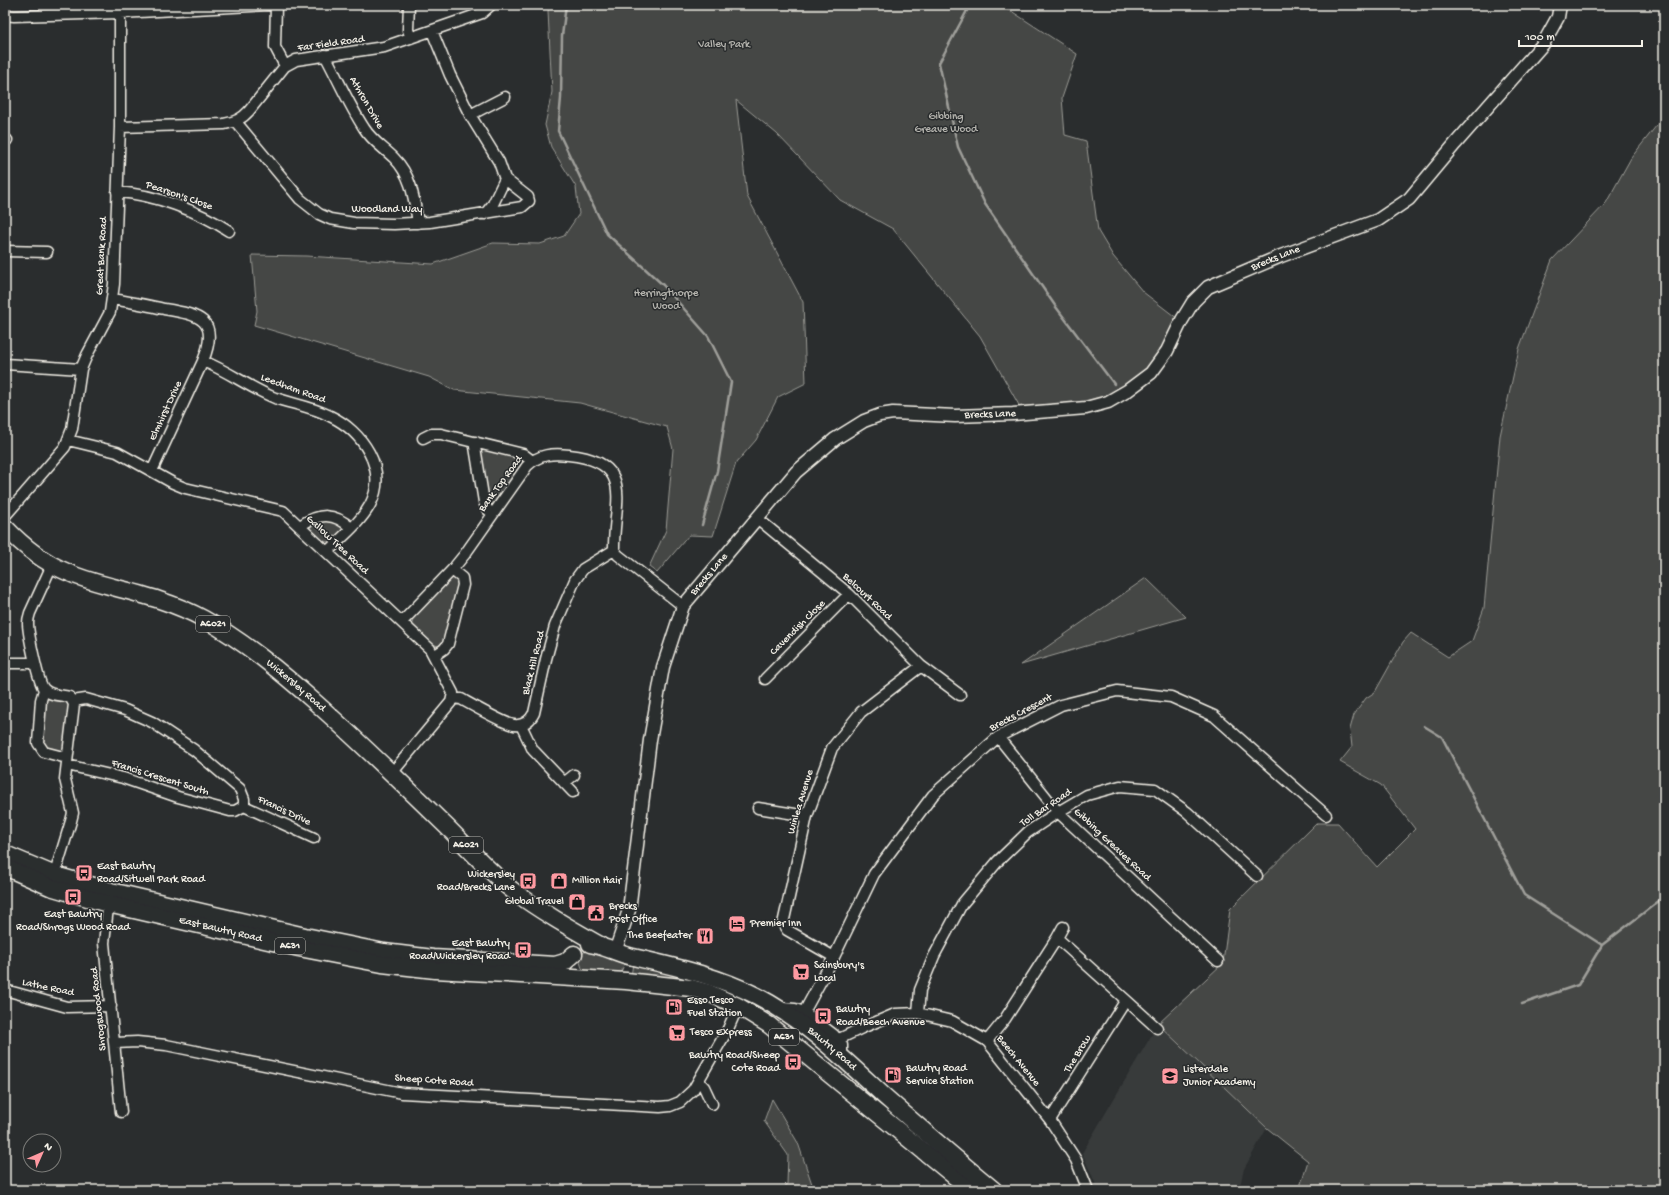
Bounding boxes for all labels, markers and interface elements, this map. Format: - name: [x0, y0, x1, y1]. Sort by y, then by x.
- scale bar: [1519, 22, 1642, 48]
- text: 100 m: [1524, 31, 1555, 45]
- street label: Far Field Road: [296, 33, 367, 55]
- park label: Valley Park: [697, 39, 751, 51]
- street label: Athron Drive: [346, 75, 386, 132]
- park label: Gibbing Greave Wood: [915, 111, 979, 136]
- street label: Pearson's Close: [143, 179, 214, 213]
- street label: Woodland Way: [352, 204, 423, 216]
- street label: Great Bank Road: [94, 215, 110, 295]
- street label: Brecks Lane: [1248, 243, 1302, 274]
- park label: Herringthorpe Wood: [634, 288, 699, 313]
- street label: Leedham Road: [259, 372, 329, 407]
- street label: Elmhirst Drive: [147, 379, 185, 443]
- street label: Brecks Lane: [963, 408, 1017, 422]
- street label: Bank Top Road: [476, 452, 526, 515]
- street label: Gallow Tree Road: [303, 513, 372, 578]
- street label: Brecks Lane: [688, 551, 731, 599]
- street label: Belcourt Road: [839, 570, 895, 624]
- street label: Cavendish Close: [768, 598, 828, 658]
- road number: A6021: [196, 616, 230, 632]
- street label: Black Hill Road: [520, 628, 548, 697]
- street label: Wickersley Road: [264, 657, 329, 716]
- street label: Brecks Crescent: [987, 691, 1056, 735]
- street label: Francis Crescent South: [109, 757, 210, 799]
- street label: Winlea Avenue: [785, 768, 817, 836]
- street label: Toll Bar Road: [1017, 785, 1075, 830]
- street label: Francis Drive: [254, 793, 313, 829]
- street label: Gibbing Greaves Road: [1071, 806, 1154, 885]
- road number: A6021: [449, 837, 483, 853]
- place label: East Bawtry Road/Sitwell Park Road: [97, 861, 206, 886]
- bus stop icon: East Bawtry Road/Sitwell Park Road: [74, 863, 94, 883]
- place label: Wickersley Road/Brecks Lane: [437, 869, 516, 894]
- bus stop icon: Wickersley Road/Brecks Lane: [518, 871, 538, 891]
- shop icon: Million Hair: [549, 871, 569, 891]
- place label: Million Hair: [572, 875, 623, 887]
- bus stop icon: East Bawtry Road/Shrogs Wood Road: [63, 887, 83, 907]
- shop icon: Global Travel: [567, 892, 587, 912]
- place label: Global Travel: [505, 896, 565, 908]
- place label: Brecks Post Office: [608, 901, 657, 926]
- public building icon: Brecks Post Office: [586, 903, 606, 923]
- place label: East Bawtry Road/Shrogs Wood Road: [16, 909, 132, 934]
- hotel icon: Premier Inn: [727, 914, 747, 934]
- street label: East Bawtry Road: [178, 915, 265, 946]
- place label: Premier Inn: [749, 918, 802, 930]
- restaurant icon: The Beefeater: [695, 926, 715, 946]
- place label: The Beefeater: [626, 929, 693, 942]
- road number: A631: [275, 938, 305, 954]
- place label: East Bawtry Road/Wickersley Road: [409, 938, 512, 963]
- bus stop icon: East Bawtry Road/Wickersley Road: [513, 940, 533, 960]
- place label: Sainsbury's Local: [814, 960, 865, 985]
- supermarket icon: Sainsbury's Local: [791, 962, 811, 982]
- street label: Shrogswood Road: [88, 965, 109, 1051]
- street label: Lathe Road: [21, 977, 77, 1000]
- place label: Esso Tesco Fuel Station: [686, 995, 743, 1020]
- fuel station icon: Esso Tesco Fuel Station: [664, 997, 684, 1017]
- place label: Bawtry Road/Beech Avenue: [835, 1004, 925, 1029]
- bus stop icon: Bawtry Road/Beech Avenue: [813, 1006, 833, 1026]
- supermarket icon: Tesco Express: [667, 1023, 687, 1043]
- street label: Bawtry Road: [804, 1024, 860, 1074]
- place label: Tesco Express: [689, 1027, 753, 1039]
- road number: A631: [769, 1029, 799, 1045]
- street label: Beech Avenue: [993, 1032, 1042, 1089]
- street label: The Brow: [1061, 1033, 1095, 1076]
- place label: Bawtry Road/Sheep Cote Road: [688, 1050, 782, 1075]
- bus stop icon: Bawtry Road/Sheep Cote Road: [783, 1052, 803, 1072]
- place label: Bawtry Road Service Station: [905, 1063, 974, 1088]
- place label: Listerdale Junior Academy: [1183, 1064, 1256, 1089]
- fuel station icon: Bawtry Road Service Station: [883, 1065, 903, 1085]
- school or university icon: Listerdale Junior Academy: [1160, 1066, 1180, 1086]
- street label: Sheep Cote Road: [394, 1072, 475, 1090]
- north arrow: [22, 1133, 62, 1173]
- text: N: [41, 1141, 54, 1154]

